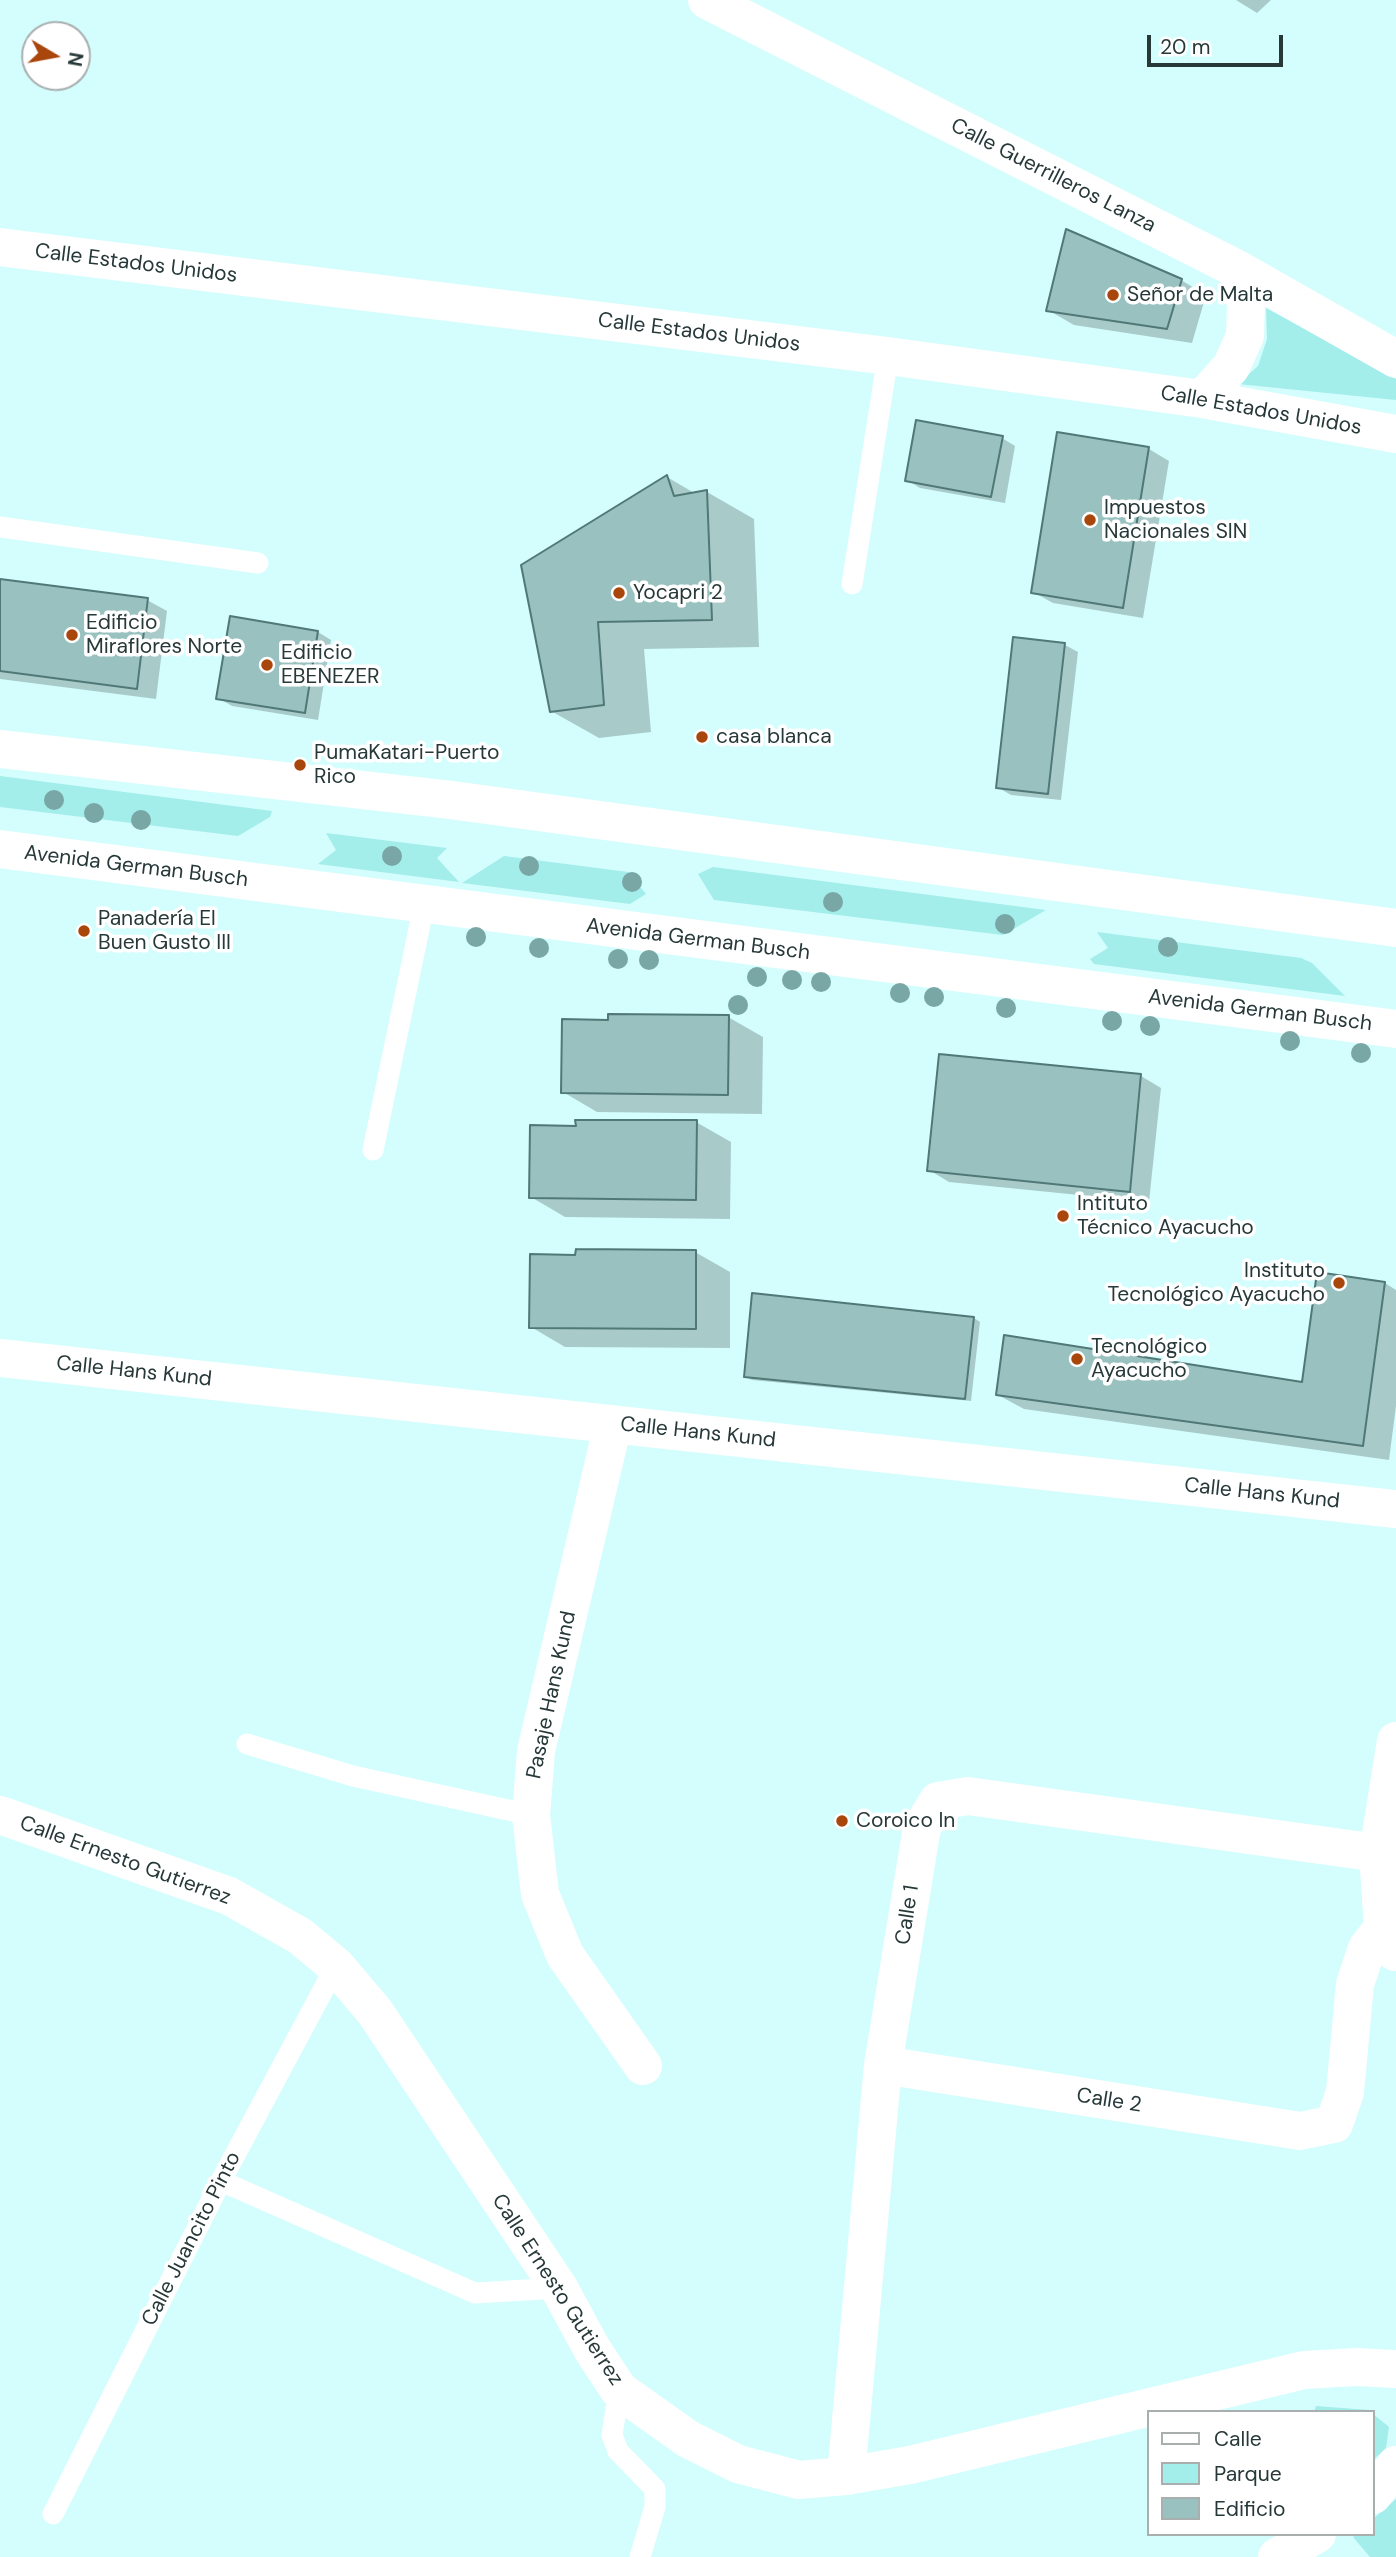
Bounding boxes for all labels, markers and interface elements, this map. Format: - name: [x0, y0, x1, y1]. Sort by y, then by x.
- north arrow: [21, 21, 91, 91]
- scale bar: [1151, 21, 1288, 65]
- text: 20 m: [1160, 33, 1211, 61]
- text: N: [62, 50, 89, 68]
- street label: Calle Guerrilleros Lanza: [946, 113, 1160, 239]
- street label: Calle Estados Unidos: [33, 239, 239, 289]
- place label: Señor de Malta: [1127, 282, 1273, 308]
- marker: Señor de Malta: [1105, 287, 1121, 303]
- street label: Calle Estados Unidos: [596, 308, 802, 358]
- street label: Calle Estados Unidos: [1158, 381, 1364, 441]
- place label: Impuestos Nacionales SIN: [1104, 495, 1247, 545]
- marker: Impuestos Nacionales SIN: [1082, 512, 1098, 528]
- place label: Yocapri 2: [633, 580, 723, 606]
- marker: Yocapri 2: [611, 585, 627, 601]
- place label: Edificio Miraflores Norte: [86, 610, 242, 660]
- marker: Edificio Miraflores Norte: [64, 627, 80, 643]
- place label: Edificio EBENEZER: [281, 640, 379, 690]
- marker: Edificio EBENEZER: [259, 657, 275, 673]
- place label: casa blanca: [716, 724, 832, 750]
- marker: casa blanca: [694, 729, 710, 745]
- place label: PumaKatari-Puerto Rico: [314, 740, 499, 790]
- marker: PumaKatari-Puerto Rico: [292, 757, 308, 773]
- street label: Avenida German Busch: [23, 841, 249, 893]
- place label: Panadería El Buen Gusto III: [98, 906, 231, 956]
- street label: Avenida German Busch: [585, 914, 811, 966]
- marker: Panadería El Buen Gusto III: [76, 923, 92, 939]
- street label: Avenida German Busch: [1147, 985, 1373, 1037]
- place label: Intituto Técnico Ayacucho: [1077, 1191, 1254, 1241]
- marker: Intituto Técnico Ayacucho: [1055, 1208, 1071, 1224]
- place label: Instituto Tecnológico Ayacucho: [1107, 1258, 1325, 1308]
- marker: Instituto Tecnológico Ayacucho: [1331, 1275, 1347, 1291]
- place label: Tecnológico Ayacucho: [1091, 1334, 1207, 1384]
- street label: Calle Hans Kund: [55, 1351, 213, 1393]
- marker: Tecnológico Ayacucho: [1069, 1351, 1085, 1367]
- street label: Calle Hans Kund: [619, 1412, 777, 1454]
- street label: Calle Hans Kund: [1183, 1473, 1341, 1515]
- street label: Pasaje Hans Kund: [522, 1609, 582, 1781]
- place label: Coroico In: [856, 1808, 955, 1834]
- street label: Calle Ernesto Gutierrez: [16, 1811, 234, 1911]
- marker: Coroico In: [834, 1813, 850, 1829]
- street label: Calle 1: [891, 1883, 925, 1947]
- street label: Calle 2: [1075, 2083, 1143, 2119]
- street label: Calle Juancito Pinto: [137, 2148, 247, 2330]
- street label: Calle Ernesto Gutierrez: [486, 2190, 628, 2390]
- legend: [1148, 2410, 1375, 2536]
- text: Calle: [1214, 2425, 1262, 2453]
- text: Parque: [1214, 2460, 1282, 2488]
- text: Edificio: [1214, 2495, 1285, 2523]

